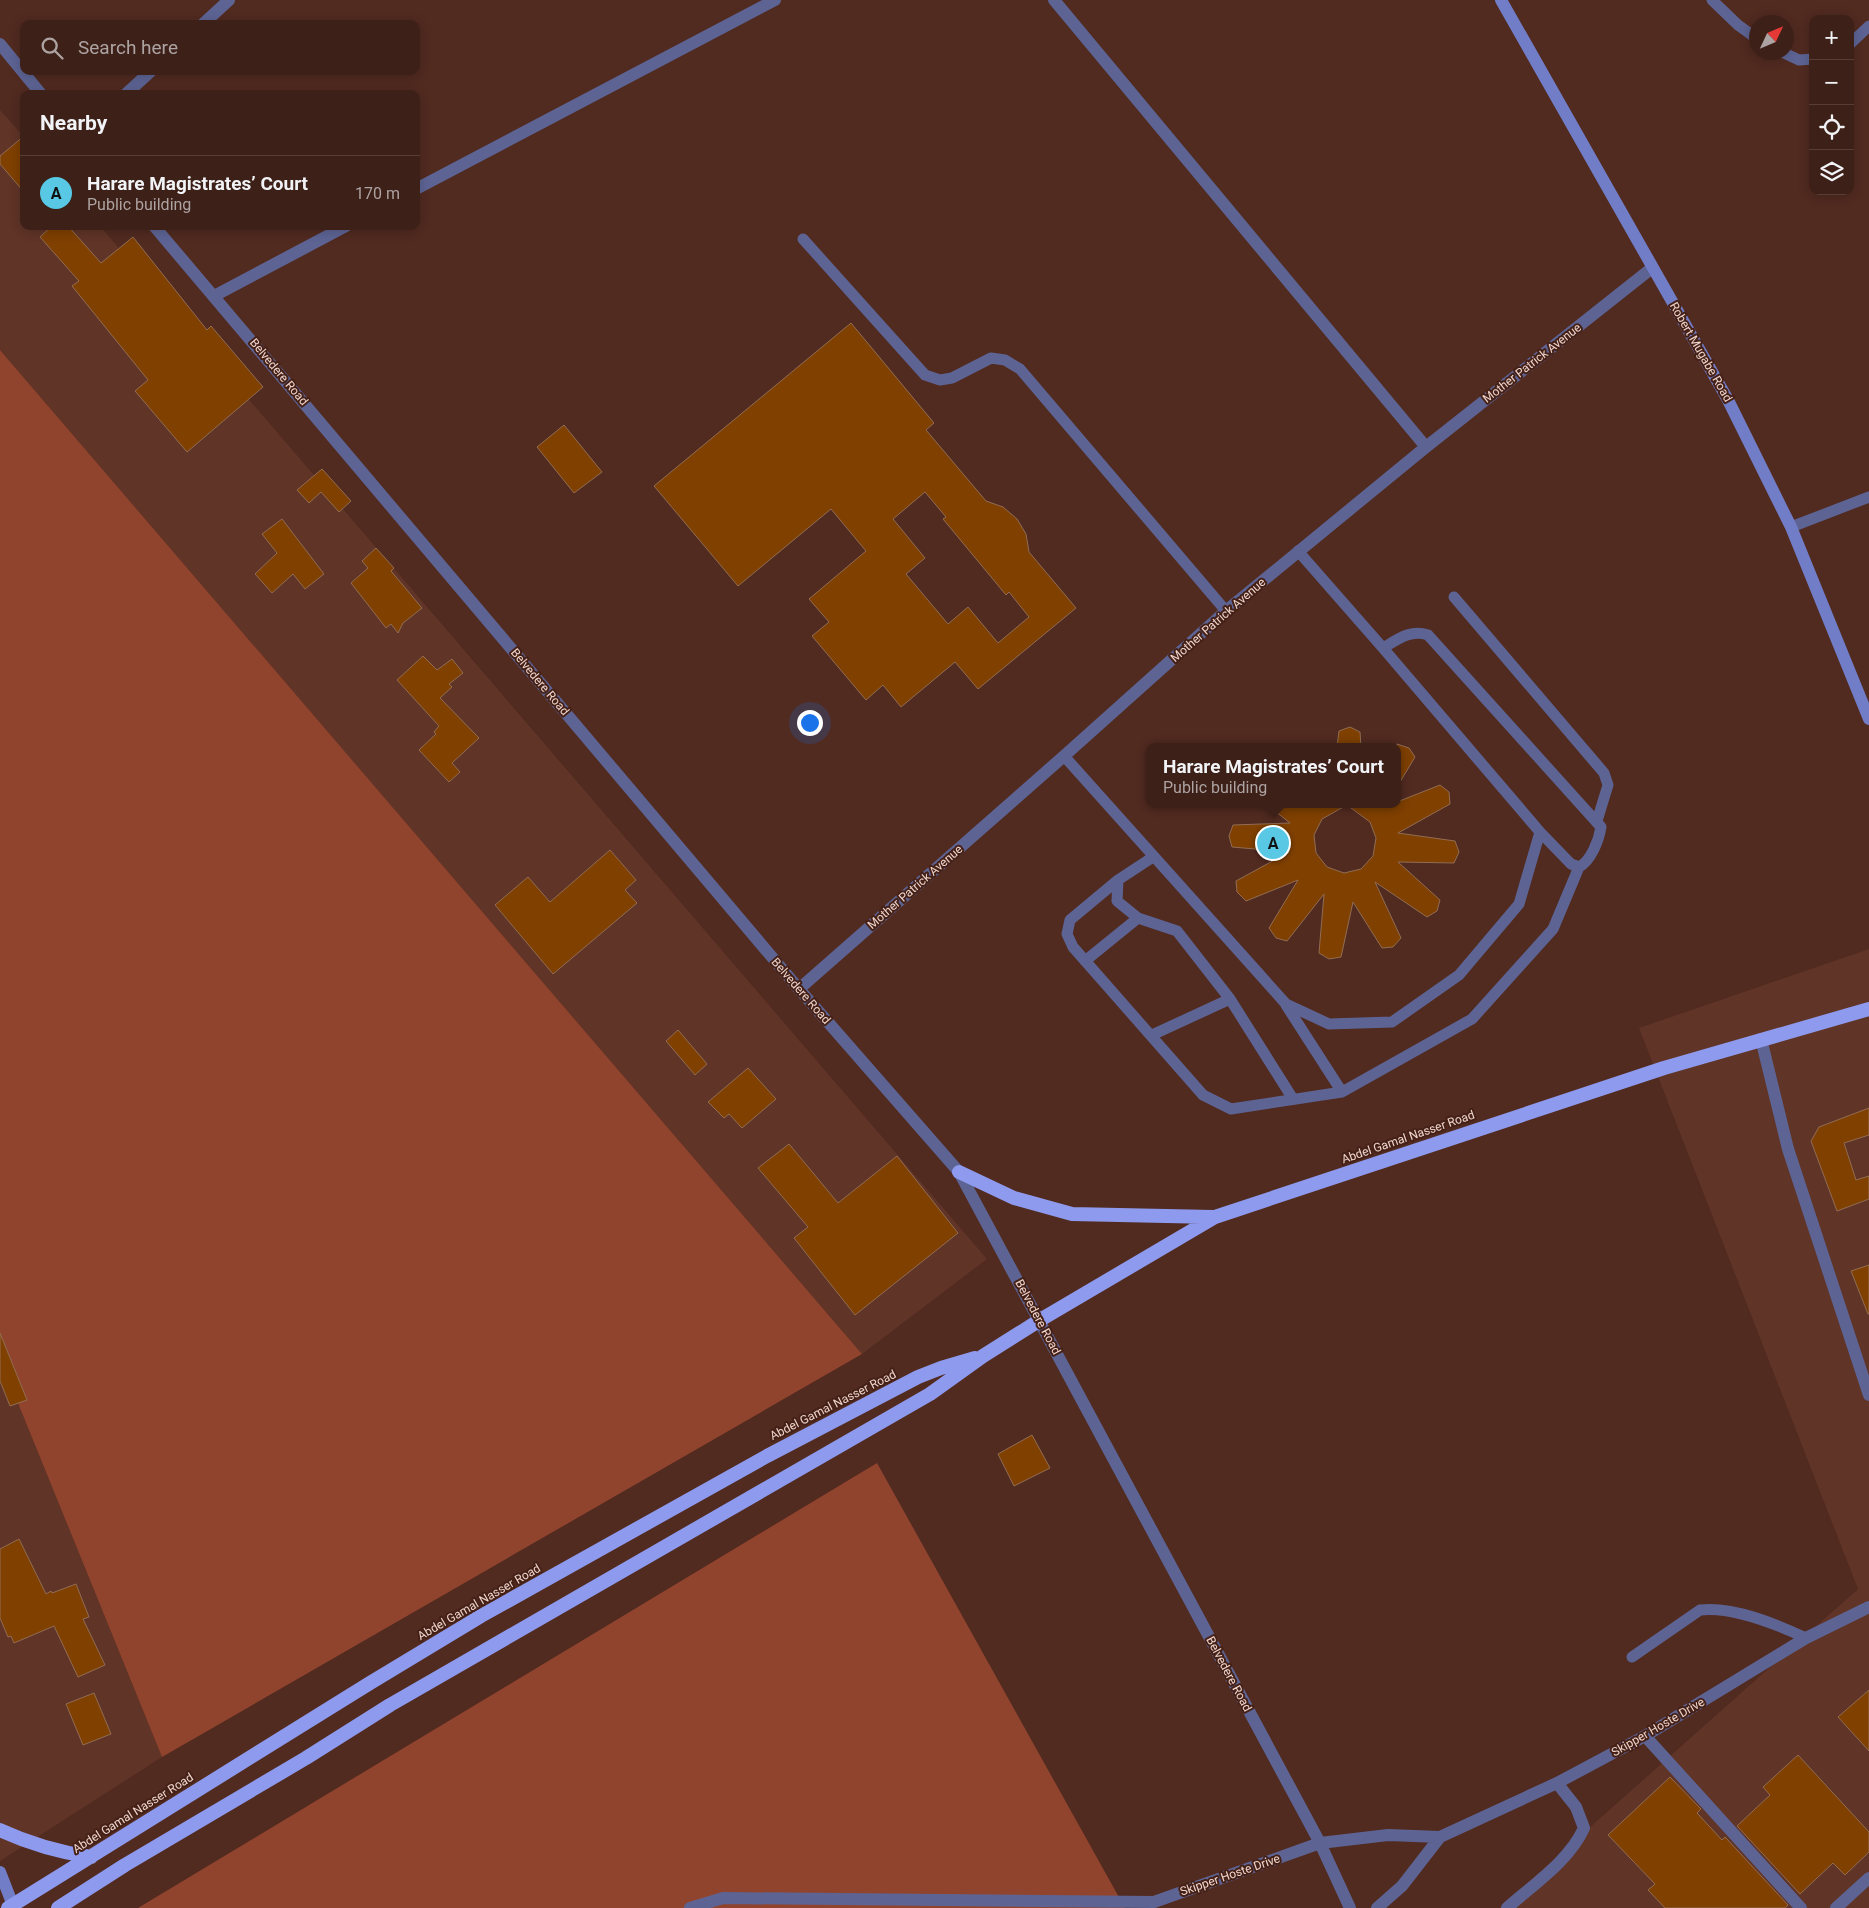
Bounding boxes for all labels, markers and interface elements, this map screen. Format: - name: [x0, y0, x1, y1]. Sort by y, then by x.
- north arrow: [1749, 15, 1794, 60]
- map controls: [1809, 15, 1854, 195]
- button: +: [1809, 15, 1854, 60]
- search box: [20, 20, 420, 75]
- icon: search: [38, 34, 66, 62]
- text: Search here: [78, 36, 178, 59]
- button: −: [1809, 60, 1854, 105]
- button: locate: [1809, 105, 1854, 150]
- text: Nearby: [40, 111, 107, 135]
- button: layers: [1809, 150, 1854, 195]
- text: Harare Magistrates’ Court: [87, 172, 308, 195]
- text: A: [51, 184, 61, 203]
- text: 170 m: [355, 184, 400, 203]
- text: Public building: [87, 195, 191, 214]
- street label: Robert Mugabe Road: [1667, 300, 1735, 404]
- street label: Mother Patrick Avenue: [1480, 320, 1584, 406]
- street label: Belvedere Road: [247, 336, 311, 408]
- street label: Mother Patrick Avenue: [1168, 575, 1268, 665]
- street label: Belvedere Road: [508, 646, 572, 718]
- your location: [797, 710, 823, 736]
- popup: [1146, 743, 1401, 808]
- text: Harare Magistrates’ Court: [1163, 755, 1384, 778]
- text: Public building: [1163, 778, 1267, 797]
- pin: A: [1257, 824, 1289, 862]
- street label: Mother Patrick Avenue: [865, 842, 965, 932]
- street label: Belvedere Road: [769, 955, 833, 1027]
- street label: Abdel Gamal Nasser Road: [1340, 1108, 1476, 1166]
- street label: Belvedere Road: [1012, 1277, 1064, 1357]
- street label: Abdel Gamal Nasser Road: [768, 1367, 898, 1443]
- street label: Abdel Gamal Nasser Road: [415, 1561, 543, 1643]
- street label: Belvedere Road: [1203, 1634, 1255, 1714]
- street label: Skipper Hoste Drive: [1609, 1695, 1707, 1759]
- street label: Abdel Gamal Nasser Road: [70, 1770, 196, 1856]
- street label: Skipper Hoste Drive: [1178, 1851, 1282, 1899]

